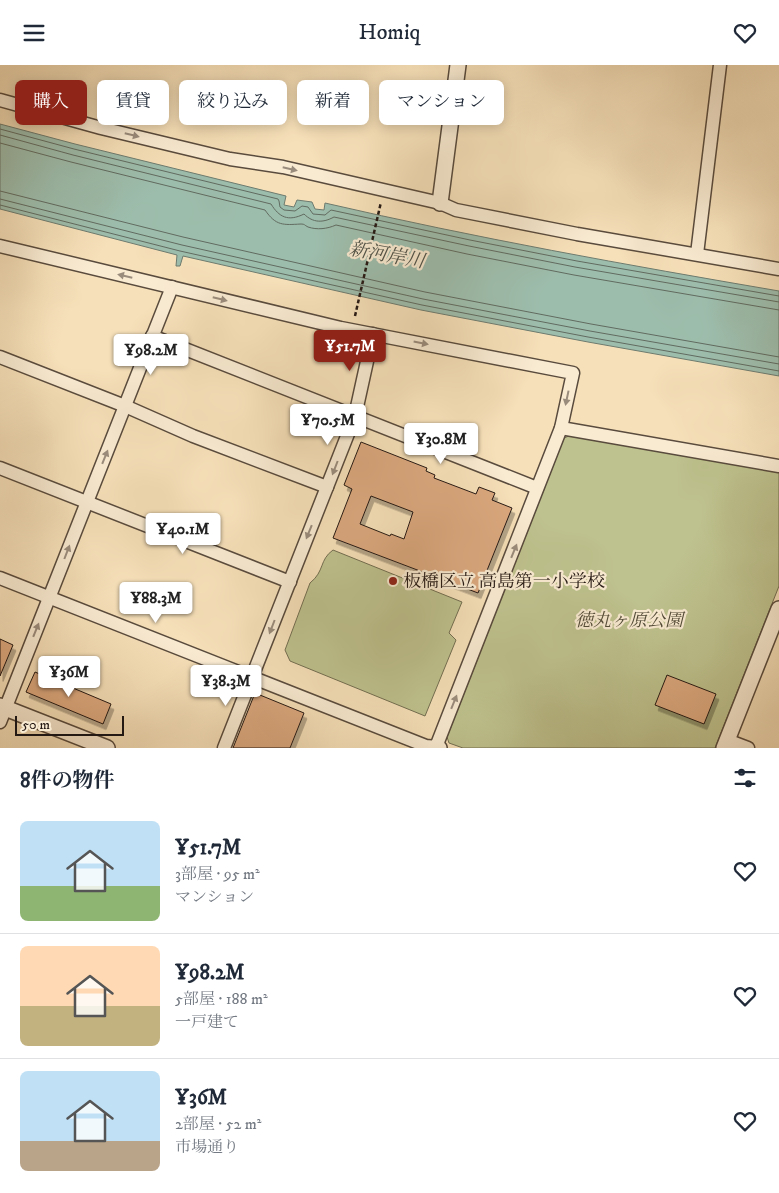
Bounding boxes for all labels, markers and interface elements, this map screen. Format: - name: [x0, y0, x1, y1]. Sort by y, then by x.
- icon: menu: [20, 19, 48, 47]
- text: Homiq: [359, 19, 420, 46]
- icon: heart: [731, 19, 759, 47]
- chip: 購入: [15, 80, 87, 125]
- chip: 賃貸: [97, 80, 169, 125]
- chip: 絞り込み: [179, 80, 287, 125]
- chip: 新着: [297, 80, 369, 125]
- chip: マンション: [379, 80, 504, 125]
- one-way arrow: [124, 131, 139, 139]
- one-way arrow: [283, 165, 298, 173]
- water label: 新河岸川: [347, 238, 428, 274]
- one-way arrow: [117, 272, 132, 280]
- one-way arrow: [212, 295, 227, 303]
- pin: ¥51.7M: [309, 329, 391, 372]
- pin: ¥98.2M: [110, 333, 192, 376]
- text: ¥51.7M: [325, 336, 375, 356]
- text: ¥98.2M: [125, 340, 178, 360]
- one-way arrow: [413, 340, 429, 348]
- one-way arrow: [563, 390, 571, 406]
- pin: ¥70.5M: [287, 403, 369, 446]
- text: ¥70.5M: [301, 410, 355, 430]
- pin: ¥30.8M: [400, 423, 482, 465]
- text: ¥30.8M: [415, 429, 467, 449]
- one-way arrow: [101, 450, 109, 464]
- one-way arrow: [331, 461, 339, 476]
- pin: ¥40.1M: [142, 513, 224, 555]
- text: ¥40.1M: [157, 519, 209, 539]
- one-way arrow: [305, 525, 313, 539]
- one-way arrow: [510, 543, 518, 558]
- one-way arrow: [63, 544, 71, 559]
- place label: 板橋区立 高島第一小学校: [403, 571, 605, 593]
- marker: 板橋区立 高島第一小学校: [387, 575, 399, 587]
- pin: ¥88.3M: [115, 581, 197, 624]
- text: ¥88.3M: [130, 588, 182, 608]
- park label: 徳丸ヶ原公園: [575, 610, 686, 632]
- one-way arrow: [268, 620, 275, 635]
- one-way arrow: [33, 623, 41, 637]
- pin: ¥36M: [39, 655, 99, 698]
- text: ¥36M: [49, 662, 89, 682]
- pin: ¥38.3M: [185, 665, 267, 707]
- text: ¥38.3M: [201, 671, 251, 691]
- one-way arrow: [451, 694, 458, 709]
- scale bar: [15, 713, 124, 736]
- text: 50 m: [22, 716, 50, 734]
- icon: filters: [731, 764, 759, 792]
- text: 8件の物件: [20, 768, 115, 794]
- text: ¥51.7M: [175, 835, 241, 861]
- icon: home: [60, 841, 120, 901]
- icon: heart: [731, 857, 759, 885]
- text: 3部屋 · 95 m²: [175, 864, 260, 884]
- text: マンション: [175, 887, 254, 907]
- text: ¥98.2M: [175, 960, 245, 986]
- icon: home: [60, 966, 120, 1026]
- icon: heart: [731, 982, 759, 1010]
- text: 5部屋 · 188 m²: [175, 989, 268, 1009]
- text: 一戸建て: [175, 1012, 239, 1032]
- text: ¥36M: [175, 1085, 227, 1111]
- icon: home: [60, 1091, 120, 1151]
- icon: heart: [731, 1107, 759, 1135]
- text: 2部屋 · 52 m²: [175, 1114, 262, 1134]
- text: 市場通り: [175, 1137, 239, 1157]

